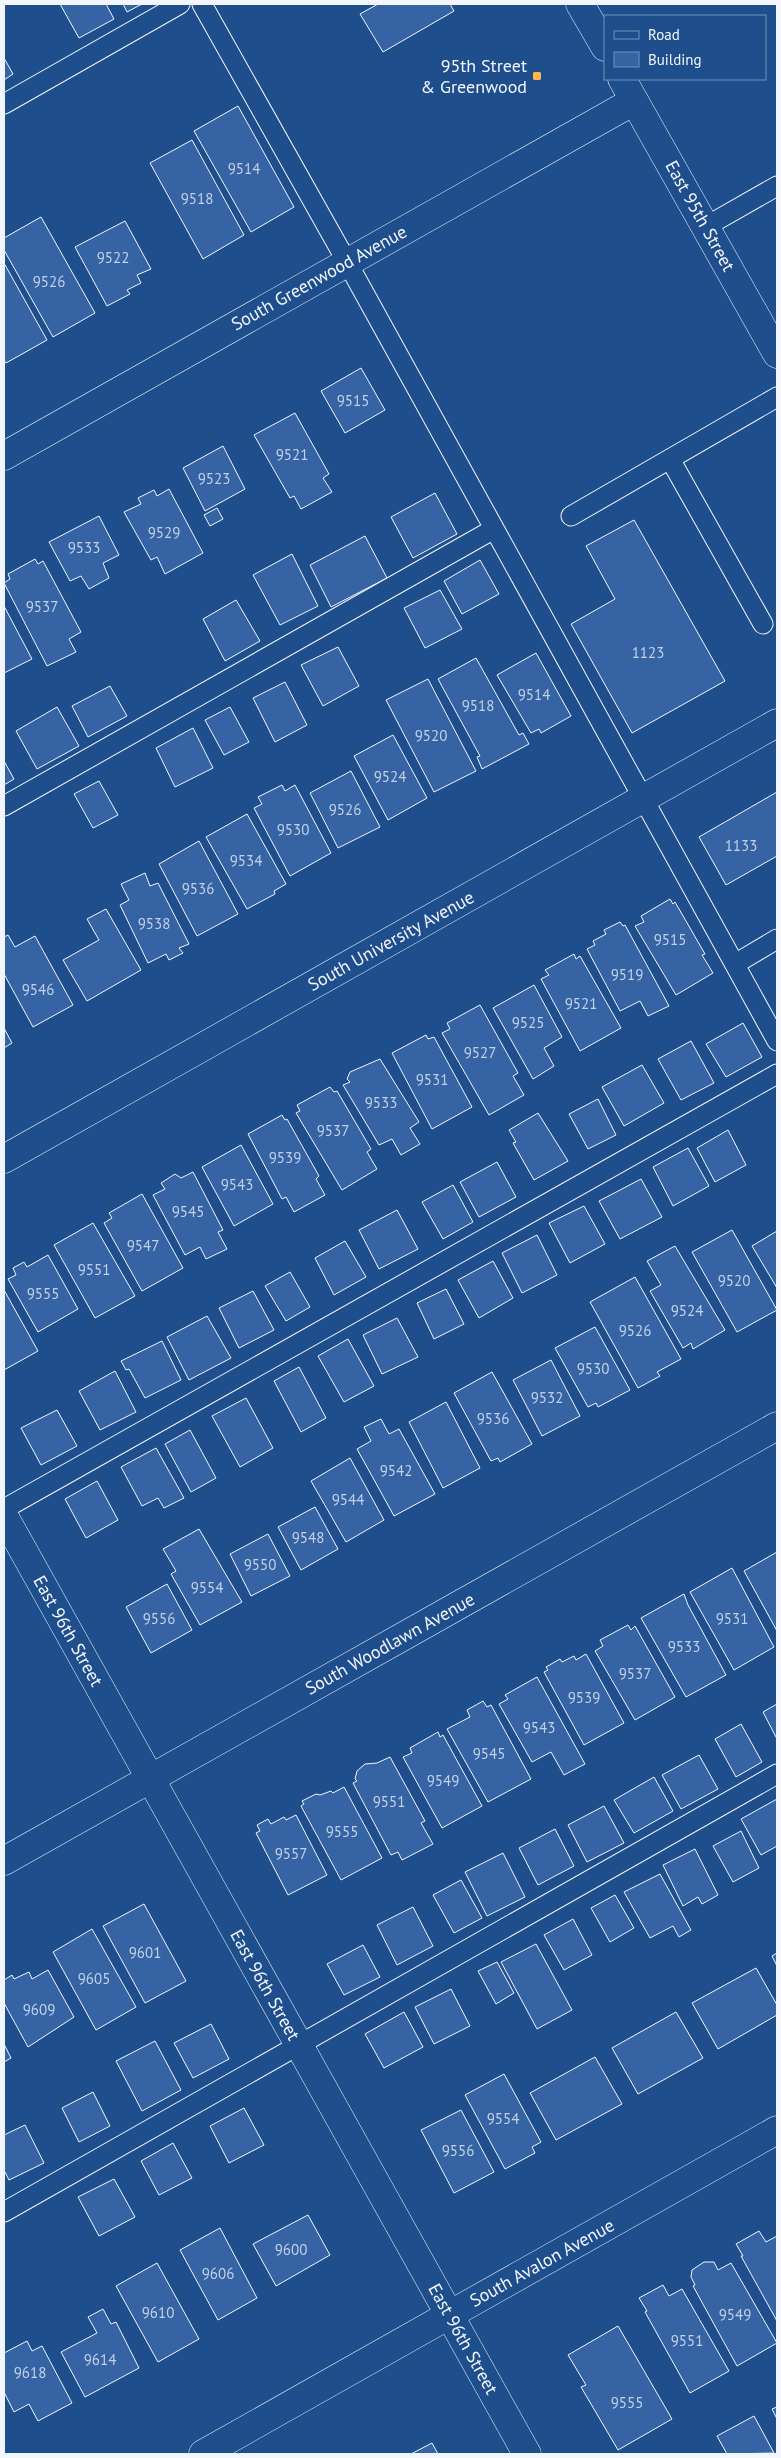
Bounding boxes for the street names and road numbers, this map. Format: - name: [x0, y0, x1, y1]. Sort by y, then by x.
- street label: East 95th Street: [660, 156, 740, 275]
- street label: South Greenwood Avenue: [227, 220, 411, 335]
- street label: South University Avenue: [304, 885, 478, 996]
- street label: East 96th Street: [28, 1571, 108, 1690]
- street label: South Woodlawn Avenue: [301, 1587, 478, 1700]
- street label: East 96th Street: [225, 1925, 305, 2044]
- street label: South Avalon Avenue: [465, 2213, 618, 2312]
- street label: East 96th Street: [423, 2279, 503, 2398]

